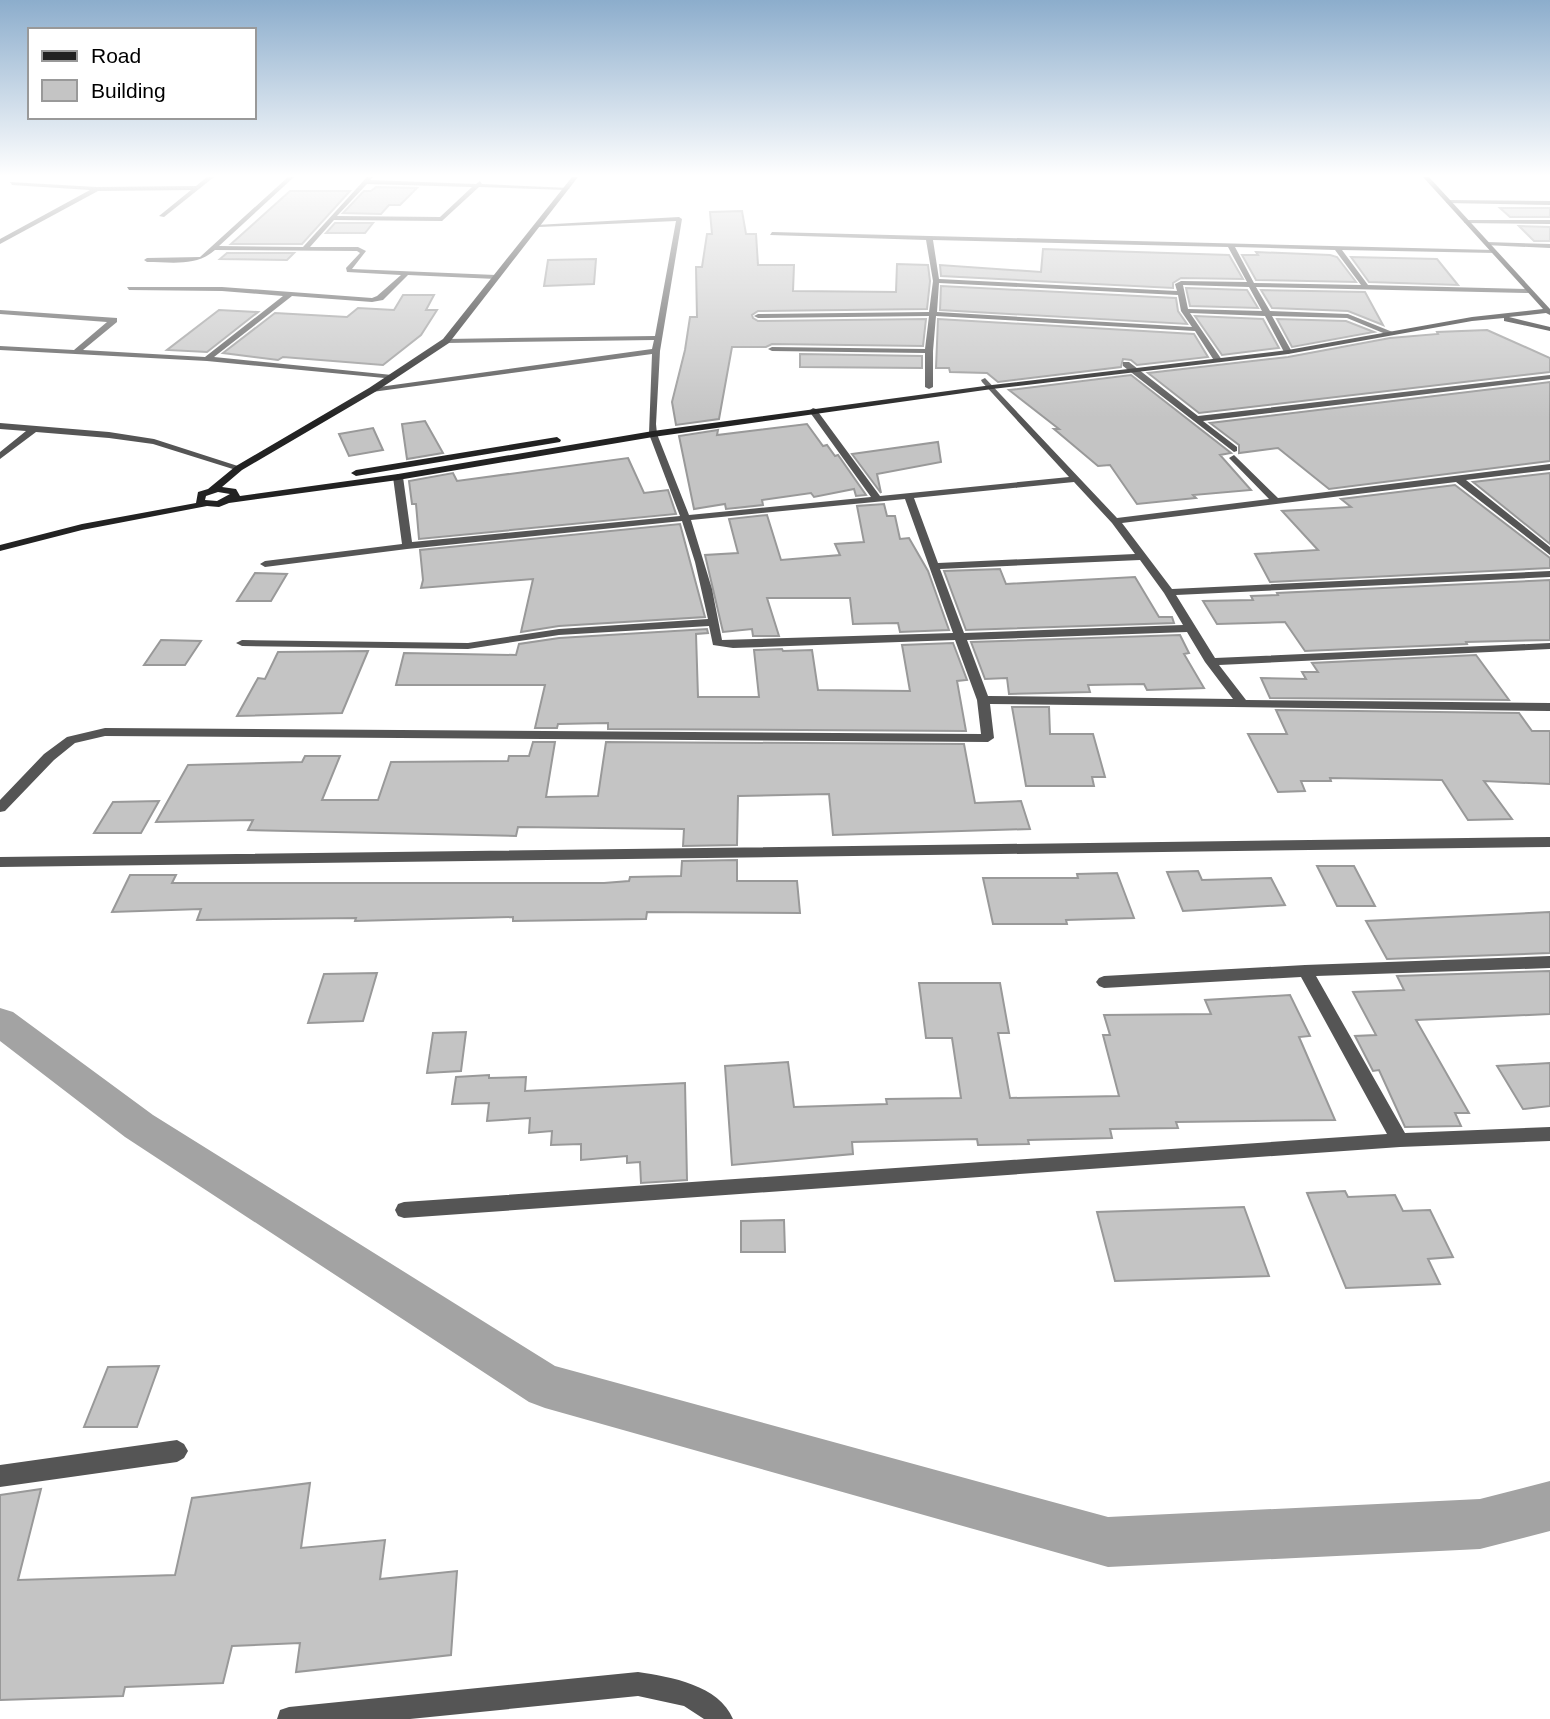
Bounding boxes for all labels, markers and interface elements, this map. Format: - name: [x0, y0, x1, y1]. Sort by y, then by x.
- legend: [28, 28, 256, 119]
- text: Road: [91, 44, 141, 67]
- text: Building: [91, 79, 166, 102]

